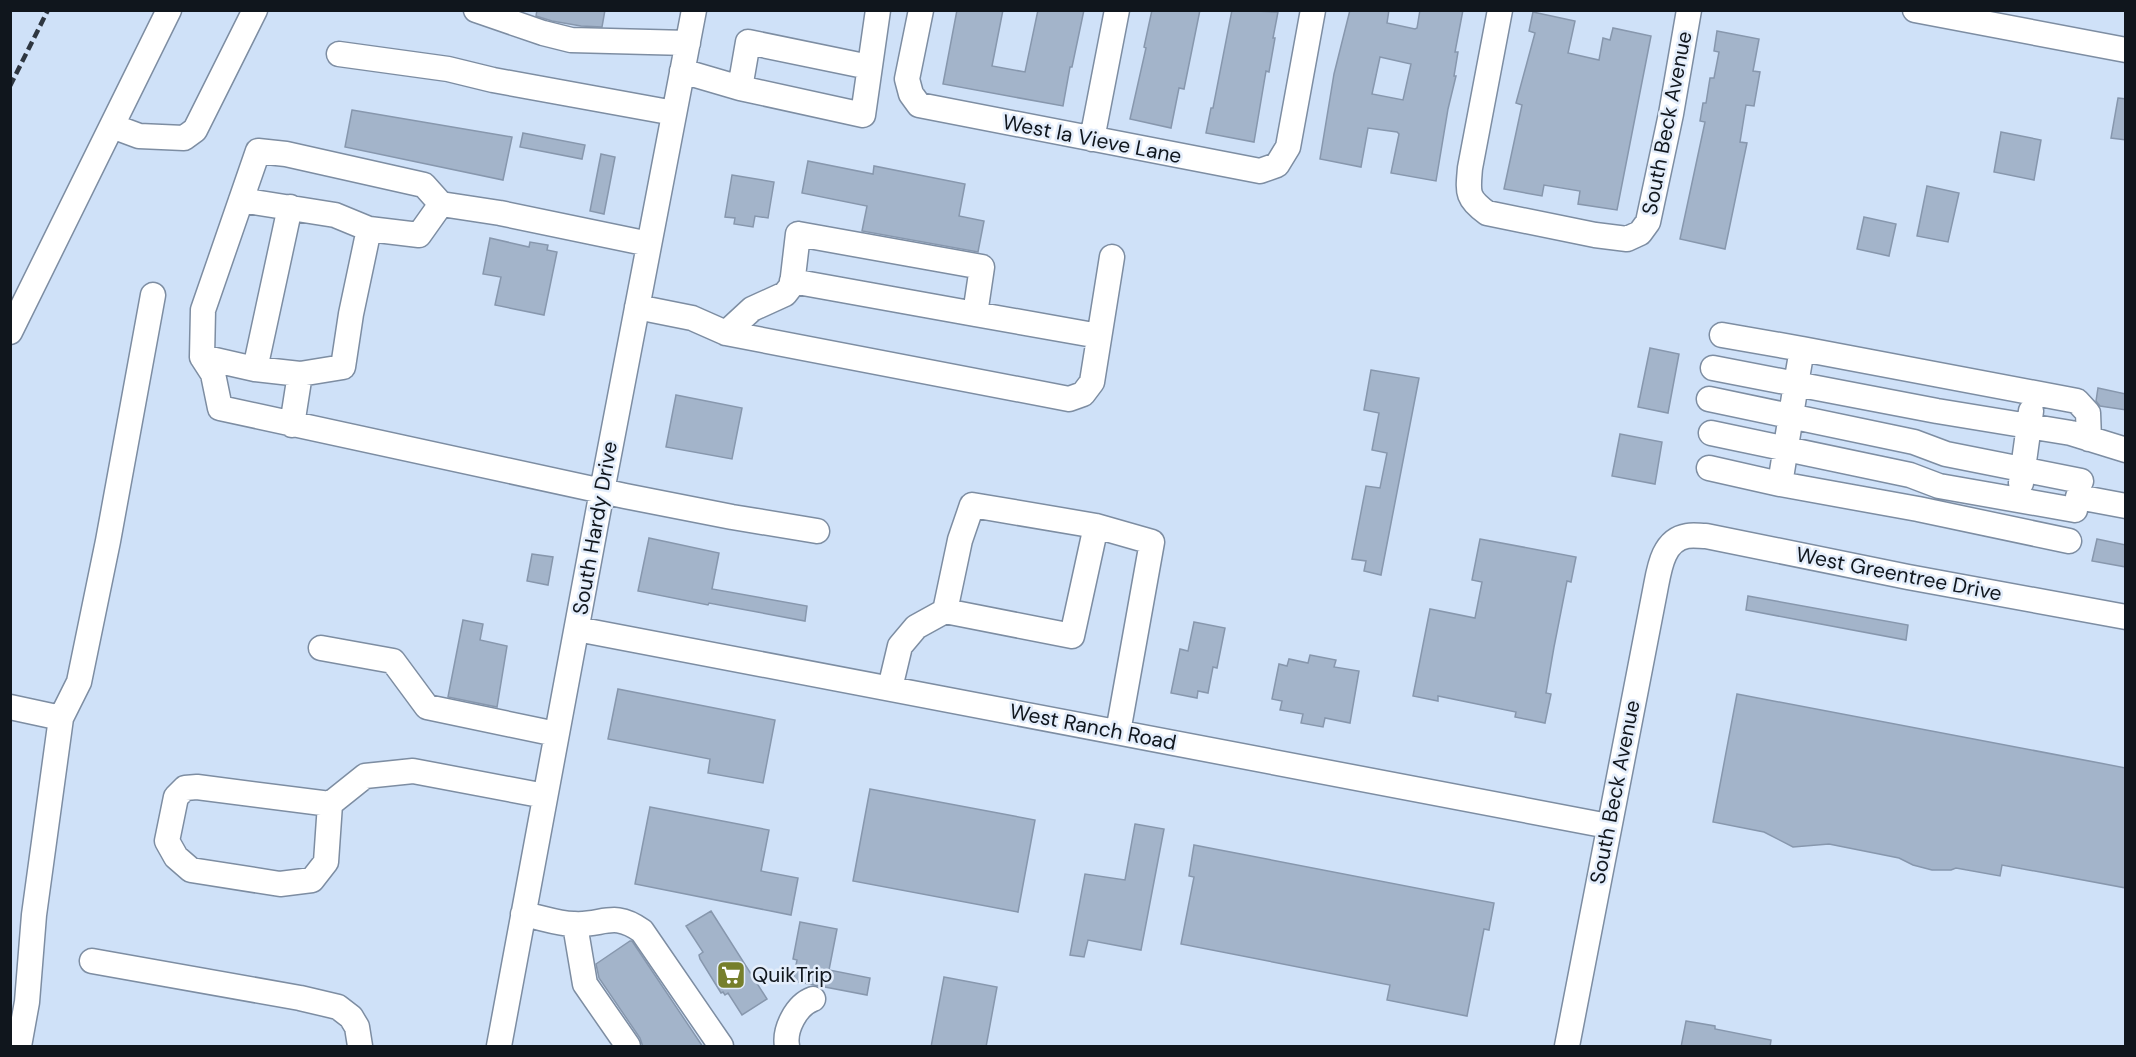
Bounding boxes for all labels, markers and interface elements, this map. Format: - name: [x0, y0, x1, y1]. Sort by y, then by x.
- street label: South Beck Avenue: [1635, 29, 1699, 217]
- street label: West la Vieve Lane: [1000, 108, 1184, 170]
- street label: South Hardy Drive: [566, 439, 624, 617]
- street label: West Greentree Drive: [1794, 540, 2004, 608]
- street label: West Ranch Road: [1007, 697, 1179, 757]
- street label: South Beck Avenue: [1583, 698, 1647, 886]
- supermarket icon: QuikTrip: [715, 959, 747, 991]
- place label: QuikTrip: [752, 961, 832, 989]

